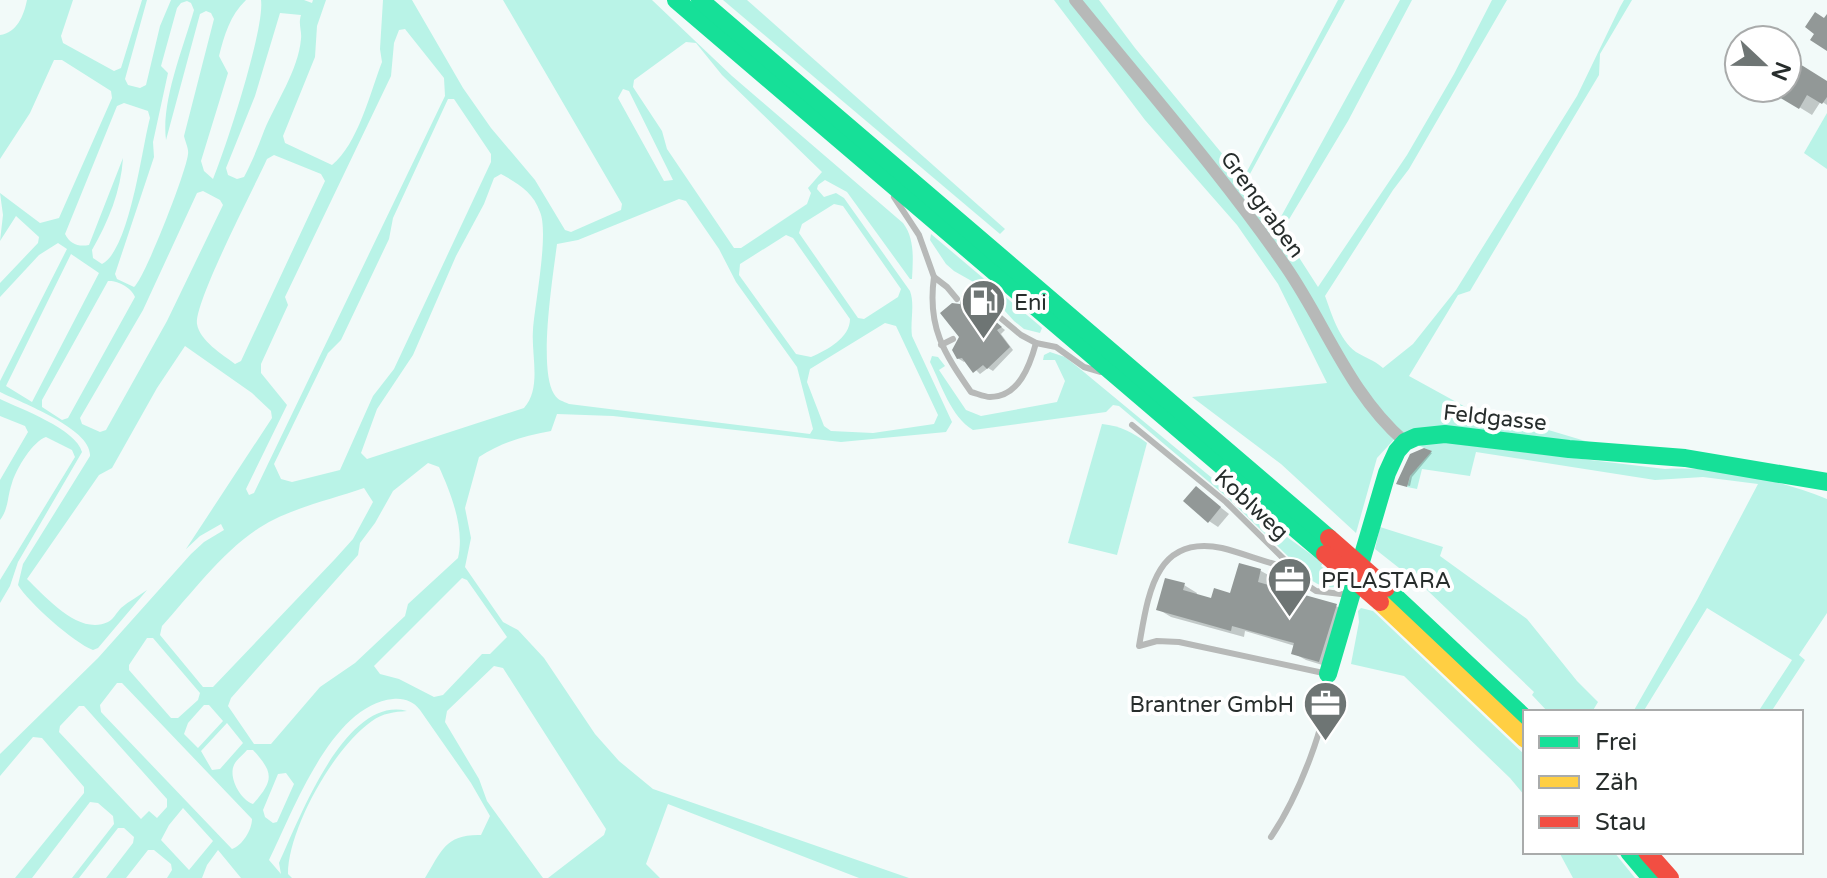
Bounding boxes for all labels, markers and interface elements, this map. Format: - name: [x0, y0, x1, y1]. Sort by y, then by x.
- north arrow: [1723, 24, 1803, 104]
- text: N: [1765, 58, 1796, 84]
- street label: Grengraben: [1215, 146, 1309, 263]
- fuel station icon: Eni: [959, 278, 1007, 341]
- place label: Eni: [1014, 290, 1047, 316]
- street label: Feldgasse: [1442, 400, 1548, 436]
- street label: Koblweg: [1209, 464, 1293, 545]
- office icon: PFLASTARA: [1266, 556, 1314, 619]
- place label: PFLASTARA: [1321, 568, 1451, 594]
- office icon: Brantner GmbH: [1301, 680, 1349, 743]
- place label: Brantner GmbH: [1130, 692, 1294, 718]
- legend: [1523, 710, 1803, 854]
- text: Frei: [1595, 728, 1637, 757]
- text: Zäh: [1595, 768, 1638, 797]
- text: Stau: [1595, 808, 1646, 837]

